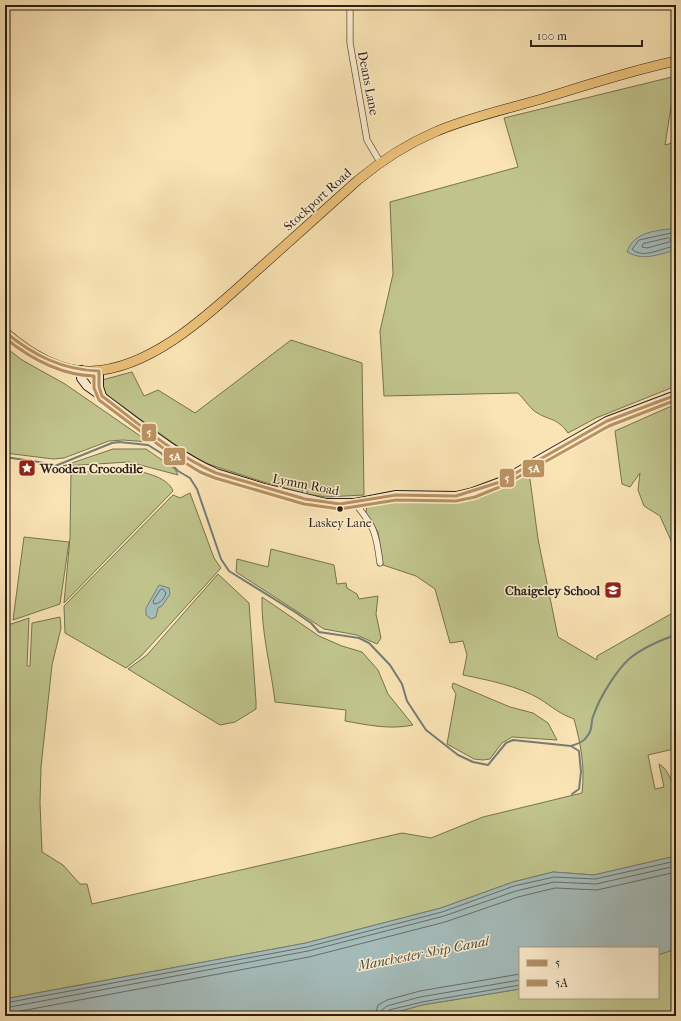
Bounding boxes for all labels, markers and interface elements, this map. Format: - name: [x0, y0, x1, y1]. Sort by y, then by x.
- scale bar: [531, 22, 642, 48]
- text: 100 m: [537, 29, 567, 43]
- street label: Deans Lane: [355, 50, 382, 117]
- street label: Stockport Road: [280, 164, 355, 234]
- line badge: 5: [141, 423, 157, 442]
- text: 5: [147, 426, 152, 439]
- line badge: 5A: [163, 447, 186, 466]
- text: 5A: [169, 450, 182, 463]
- place icon: Wooden Crocodile: [17, 458, 37, 478]
- line badge: 5A: [522, 459, 545, 478]
- place label: Wooden Crocodile: [39, 461, 143, 476]
- text: 5A: [528, 462, 541, 475]
- line badge: 5: [499, 468, 515, 488]
- street label: Lymm Road: [271, 471, 342, 498]
- text: 5: [505, 472, 510, 485]
- marker: Laskey Lane: [335, 504, 345, 514]
- place label: Laskey Lane: [308, 516, 372, 530]
- school or university icon: Chaigeley School: [603, 580, 623, 600]
- place label: Chaigeley School: [505, 583, 600, 599]
- water label: Manchester Ship Canal: [355, 932, 492, 975]
- legend: [519, 947, 659, 999]
- text: 5: [555, 956, 560, 970]
- text: 5A: [555, 976, 568, 990]

